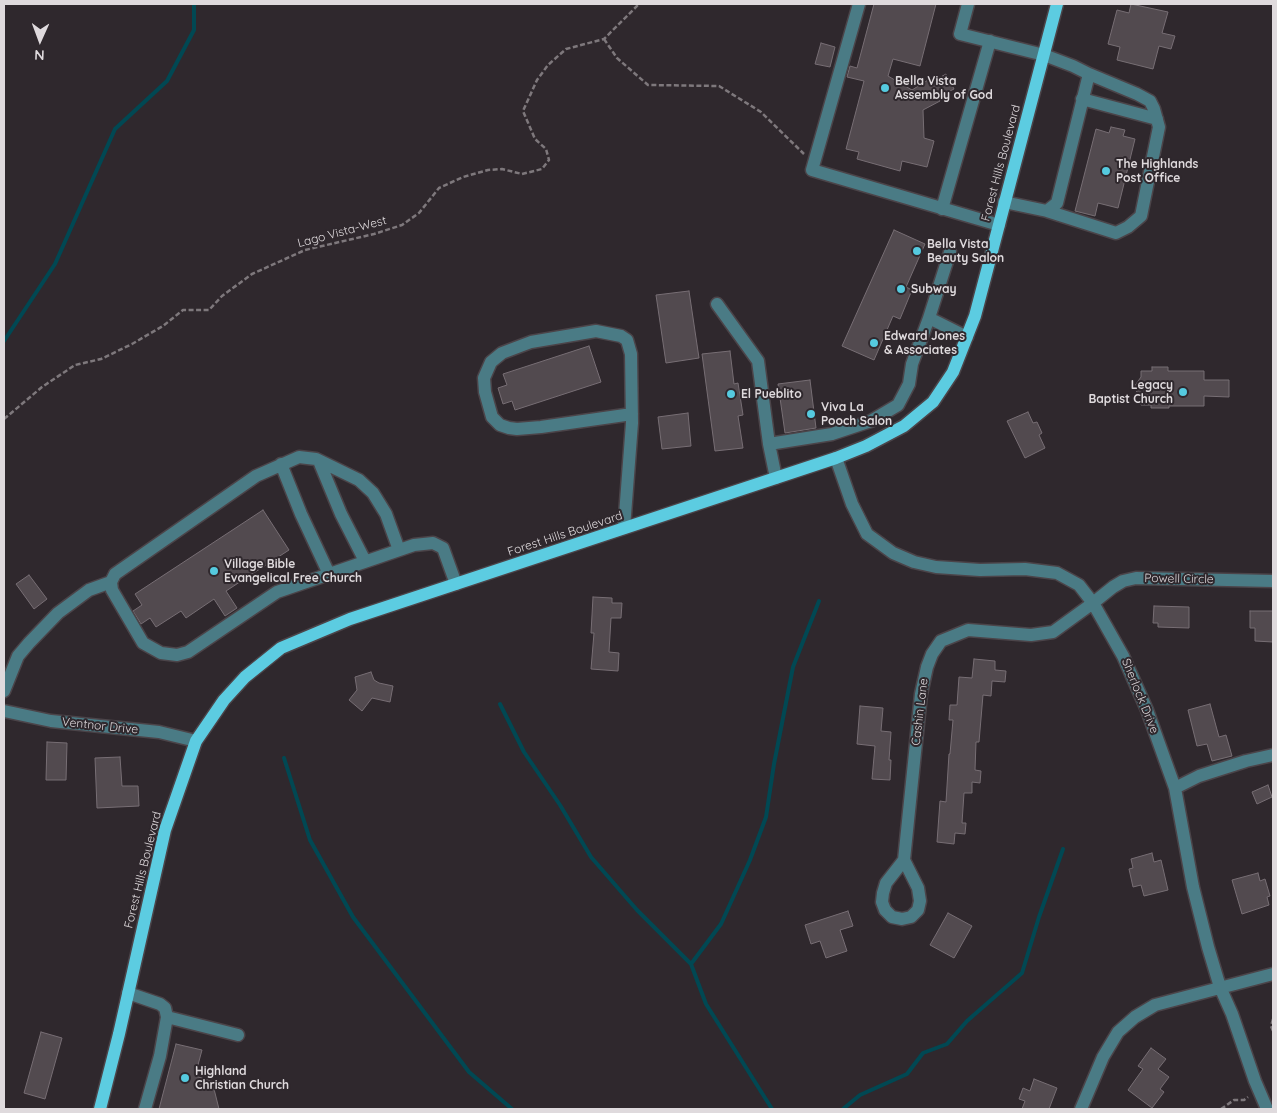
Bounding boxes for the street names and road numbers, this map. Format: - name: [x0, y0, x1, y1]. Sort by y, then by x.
- street label: Forest Hills Boulevard: [979, 103, 1023, 223]
- street label: Lago Vista-West: [296, 213, 388, 251]
- street label: Forest Hills Boulevard: [506, 509, 624, 559]
- street label: Powell Circle: [1144, 571, 1214, 587]
- street label: Sherlock Drive: [1118, 656, 1162, 736]
- street label: Cashin Lane: [909, 678, 931, 746]
- street label: Ventnor Drive: [61, 715, 139, 737]
- street label: Forest Hills Boulevard: [121, 810, 165, 930]

